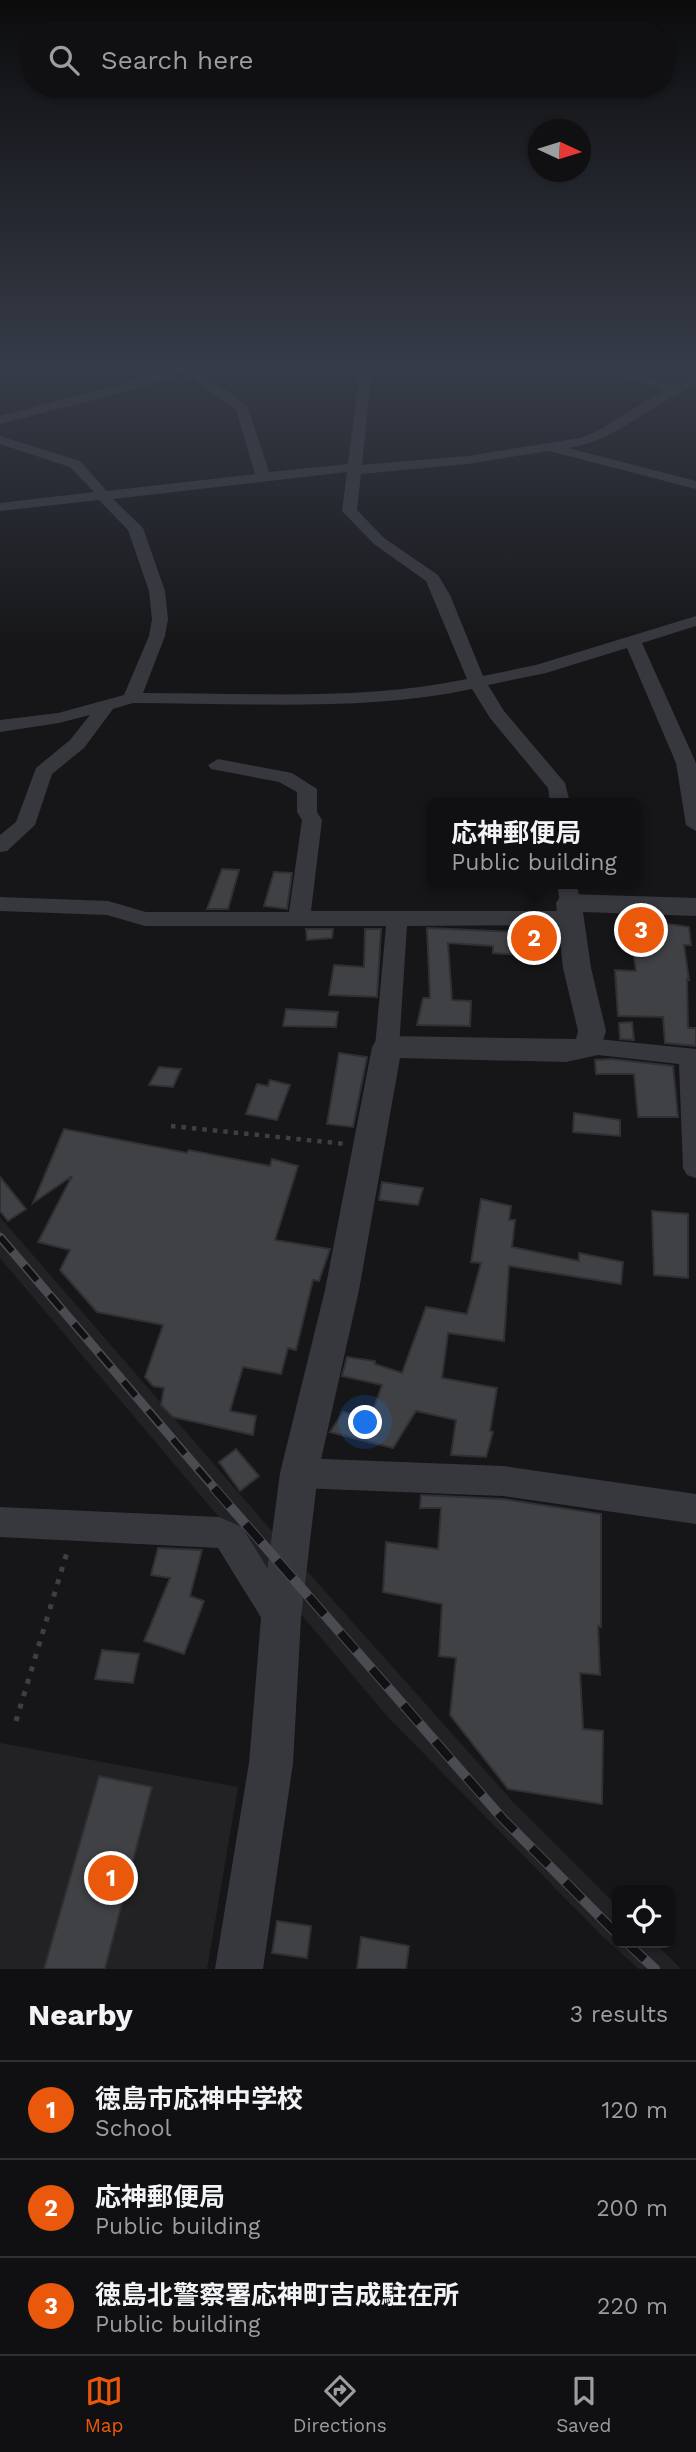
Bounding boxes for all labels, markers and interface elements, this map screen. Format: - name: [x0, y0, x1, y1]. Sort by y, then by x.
- search box: [21, 21, 675, 98]
- icon: search: [45, 41, 83, 79]
- text: Search here: [101, 45, 253, 75]
- north arrow: [528, 119, 591, 182]
- popup: [427, 798, 641, 889]
- text: 応神郵便局: [451, 818, 581, 848]
- text: Public building: [451, 849, 617, 876]
- pin: 3: [618, 904, 664, 956]
- pin: 2: [511, 912, 557, 964]
- your location: [348, 1405, 382, 1439]
- pin: 1: [88, 1852, 134, 1904]
- map controls: [612, 1885, 675, 1948]
- button: locate: [612, 1885, 675, 1948]
- text: Nearby: [28, 1997, 133, 2032]
- text: 3 results: [570, 2001, 668, 2028]
- text: 徳島市応神中学校: [95, 2084, 303, 2114]
- text: 1: [46, 2097, 56, 2124]
- text: 120 m: [602, 2097, 668, 2124]
- text: School: [95, 2115, 172, 2142]
- text: 応神郵便局: [95, 2182, 225, 2212]
- text: 2: [44, 2195, 58, 2222]
- text: 200 m: [596, 2195, 668, 2222]
- text: Public building: [95, 2213, 260, 2240]
- text: 徳島北警察署応神町吉成駐在所: [95, 2280, 459, 2310]
- text: 3: [44, 2293, 58, 2320]
- text: 220 m: [597, 2293, 668, 2320]
- text: Public building: [95, 2311, 260, 2338]
- tab: Map: [85, 2372, 123, 2437]
- tab: Directions: [293, 2372, 387, 2437]
- tab: Saved: [556, 2372, 611, 2437]

